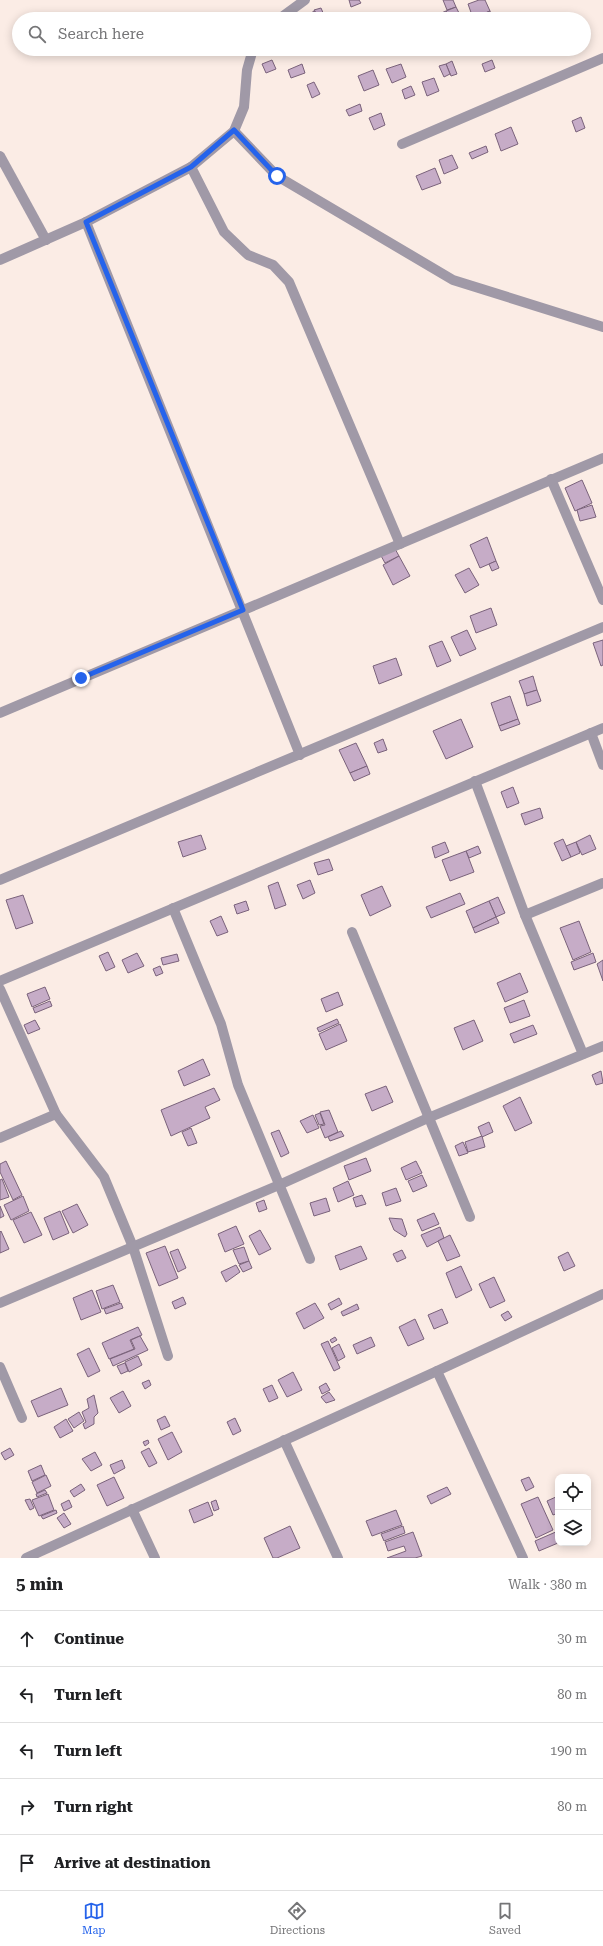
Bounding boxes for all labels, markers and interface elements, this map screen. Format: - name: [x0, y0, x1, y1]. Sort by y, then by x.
- search box: [12, 12, 591, 56]
- icon: search: [26, 23, 48, 45]
- text: Search here: [58, 25, 144, 43]
- route start: [268, 167, 286, 185]
- route end: [72, 669, 90, 687]
- map controls: [555, 1474, 591, 1546]
- button: locate: [555, 1474, 591, 1510]
- button: layers: [555, 1510, 591, 1546]
- text: 5 min: [16, 1574, 63, 1594]
- text: Walk · 380 m: [508, 1577, 587, 1592]
- icon: ahead: [16, 1628, 38, 1650]
- text: Continue: [54, 1630, 124, 1648]
- text: 30 m: [557, 1631, 587, 1646]
- icon: left: [16, 1684, 38, 1706]
- text: Turn left: [54, 1686, 122, 1704]
- text: 80 m: [557, 1687, 587, 1702]
- icon: left: [16, 1740, 38, 1762]
- text: Turn left: [54, 1742, 122, 1760]
- text: 190 m: [550, 1743, 587, 1758]
- icon: right: [16, 1796, 38, 1818]
- text: Turn right: [54, 1798, 133, 1816]
- text: 80 m: [557, 1799, 587, 1814]
- icon: arrive: [16, 1852, 38, 1874]
- text: Arrive at destination: [54, 1854, 210, 1872]
- tab: Map: [82, 1900, 106, 1937]
- tab: Directions: [270, 1900, 325, 1937]
- tab: Saved: [489, 1900, 521, 1937]

